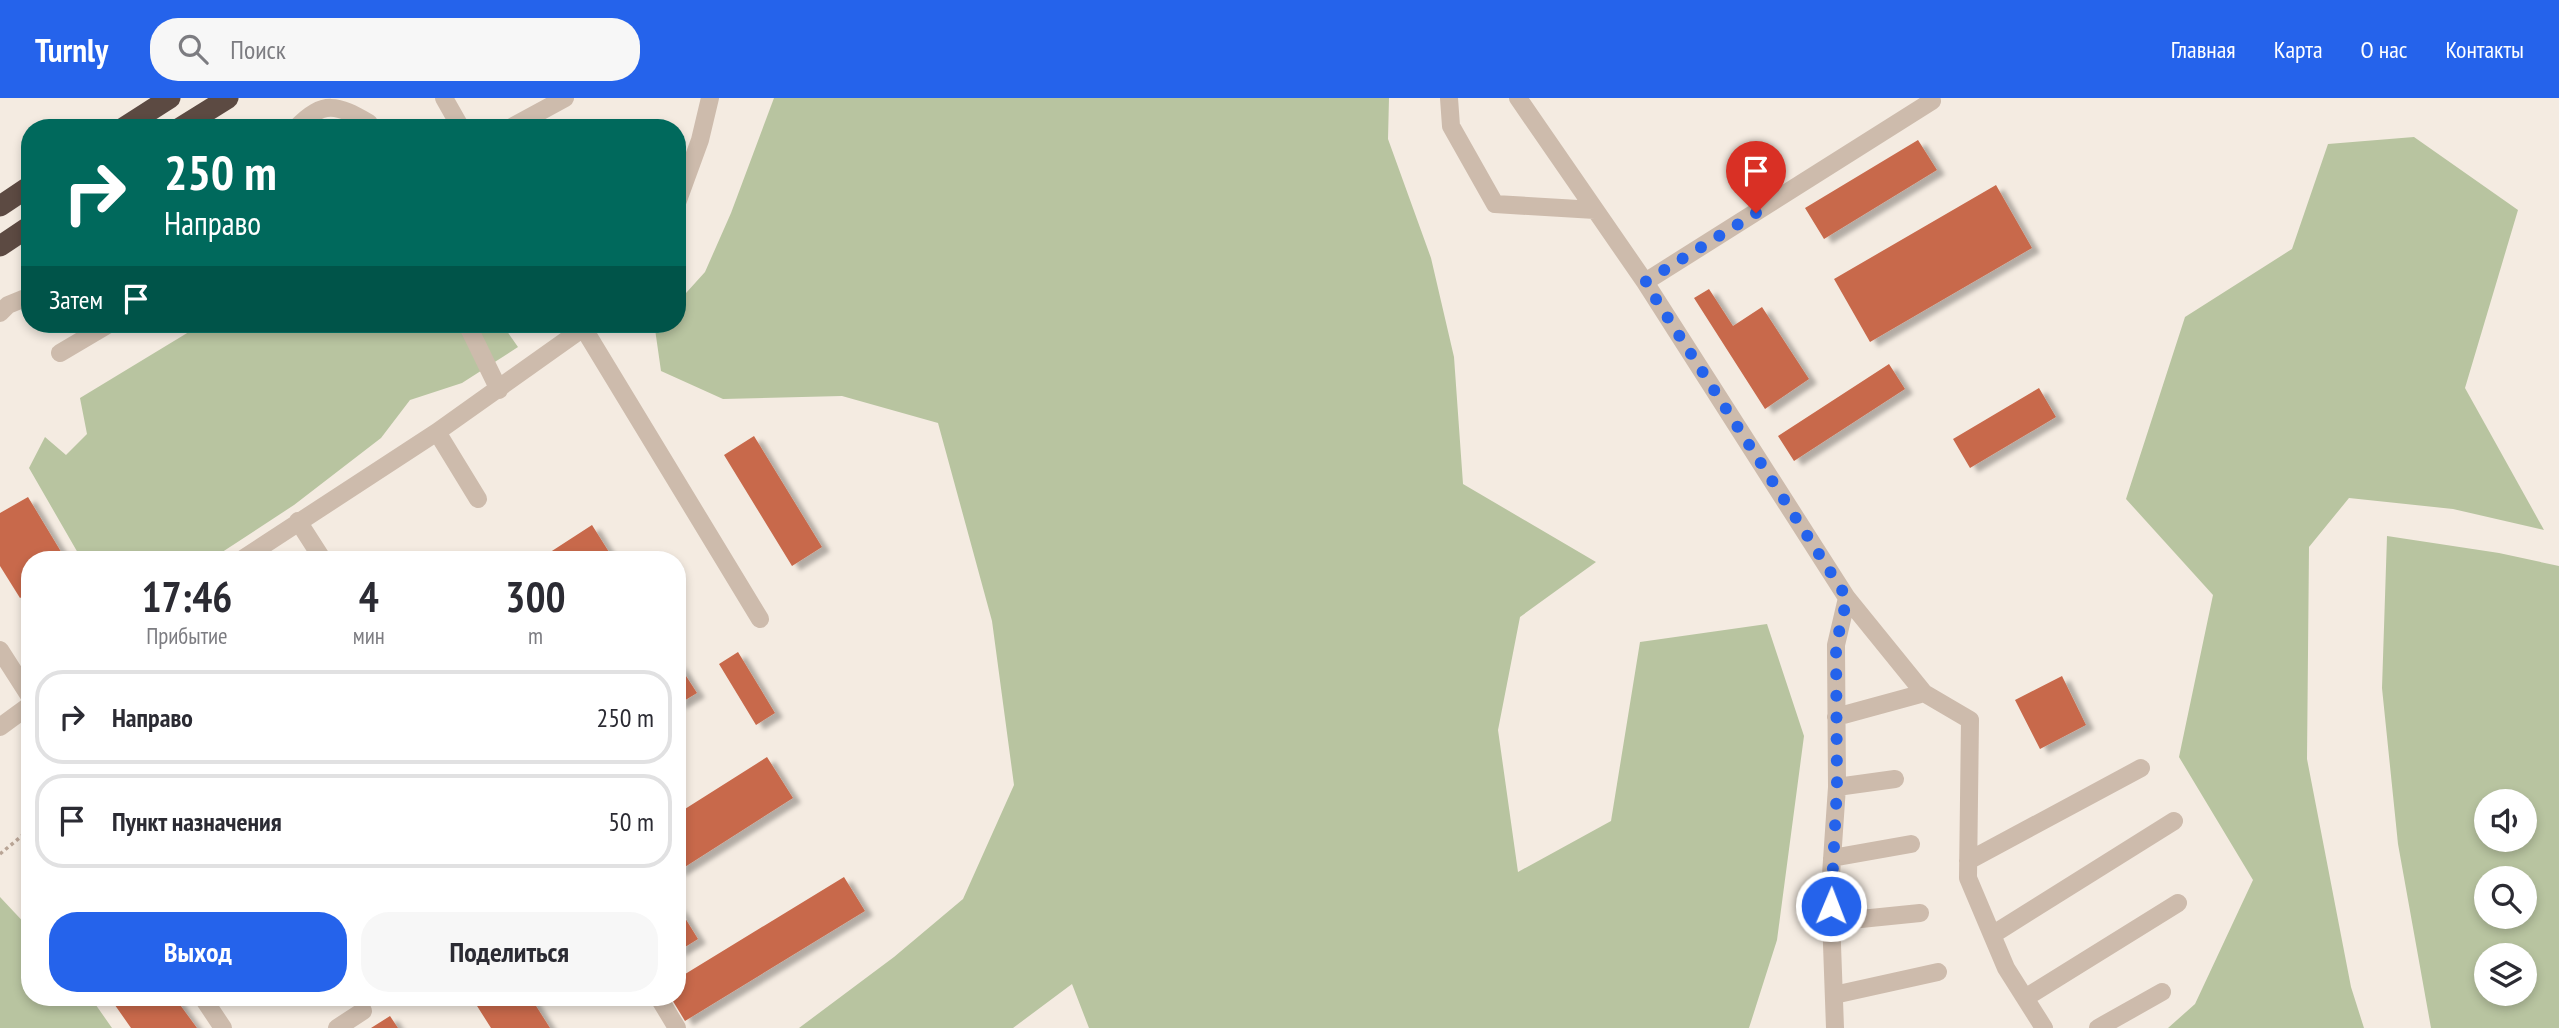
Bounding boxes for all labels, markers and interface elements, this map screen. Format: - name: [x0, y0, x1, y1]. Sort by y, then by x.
- search box: [150, 18, 640, 81]
- text: Turnly: [35, 28, 108, 71]
- icon: search: [174, 30, 212, 68]
- text: Поиск: [230, 33, 286, 66]
- text: Главная: [2171, 34, 2236, 65]
- text: Карта: [2274, 34, 2323, 65]
- text: О нас: [2361, 34, 2407, 65]
- text: Контакты: [2445, 34, 2524, 65]
- text: 250 m: [164, 140, 277, 204]
- pin: [1726, 141, 1786, 213]
- icon: right: [49, 147, 140, 238]
- icon: arrive: [1737, 152, 1775, 190]
- text: Направо: [164, 202, 261, 244]
- icon: arrive: [117, 280, 155, 318]
- text: Затем: [49, 283, 103, 316]
- text: 17:46: [141, 569, 232, 624]
- text: 4: [359, 569, 379, 624]
- text: 300: [505, 569, 566, 624]
- text: Прибытие: [146, 621, 228, 650]
- text: мин: [353, 621, 385, 650]
- text: m: [528, 621, 543, 650]
- icon: right: [53, 698, 91, 736]
- text: Направо: [112, 701, 193, 734]
- text: 250 m: [596, 701, 654, 734]
- map controls: [2474, 789, 2537, 1006]
- button: sound: [2474, 789, 2537, 852]
- icon: arrive: [53, 802, 91, 840]
- text: Пункт назначения: [112, 805, 282, 838]
- text: 50 m: [608, 805, 654, 838]
- button: search: [2474, 866, 2537, 929]
- position arrow: [1794, 869, 1868, 943]
- button: Выход: [49, 912, 347, 992]
- button: Поделиться: [361, 912, 658, 992]
- button: layers: [2474, 943, 2537, 1006]

